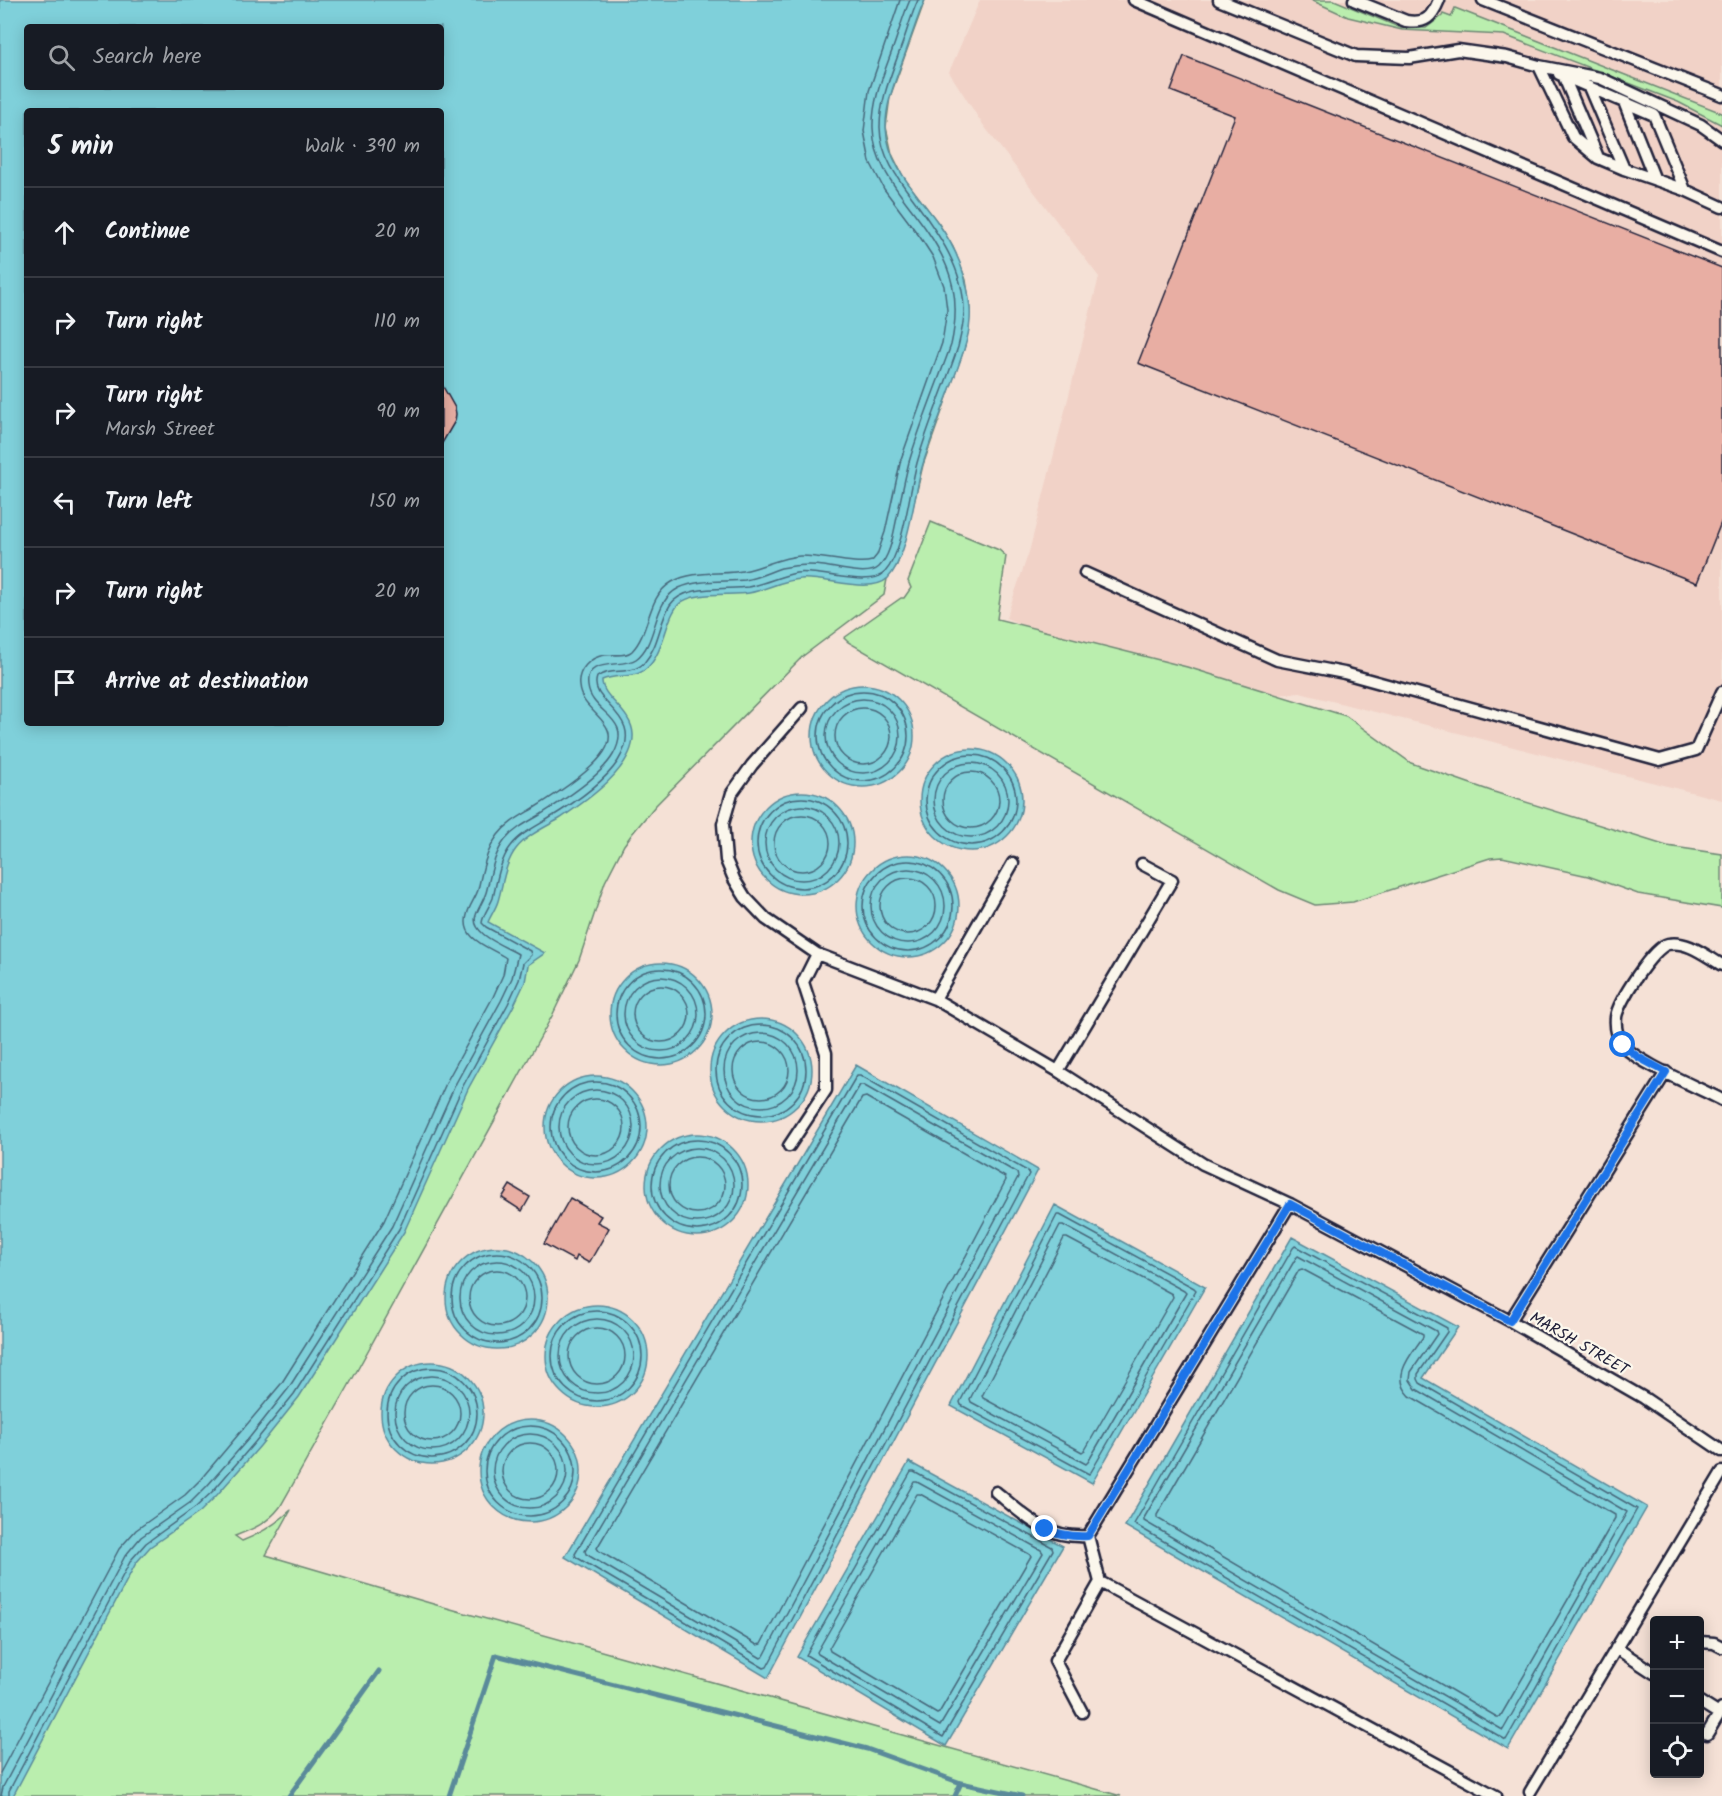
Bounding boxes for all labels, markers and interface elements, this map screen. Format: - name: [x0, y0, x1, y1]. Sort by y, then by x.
- search box: [24, 24, 444, 90]
- text: Search here: [93, 40, 201, 75]
- icon: search: [45, 41, 78, 74]
- text: 5 min: [48, 126, 114, 168]
- text: Walk · 390 m: [305, 131, 420, 163]
- text: Continue: [105, 215, 190, 250]
- icon: ahead: [48, 216, 81, 249]
- text: 20 m: [374, 216, 420, 248]
- text: Turn right: [105, 305, 203, 340]
- icon: right: [48, 306, 81, 339]
- text: 110 m: [374, 306, 420, 338]
- text: Turn right: [105, 379, 203, 414]
- icon: right: [48, 396, 81, 429]
- text: 90 m: [376, 396, 420, 428]
- text: Marsh Street: [105, 414, 215, 446]
- text: Turn left: [105, 485, 192, 520]
- icon: left: [48, 486, 81, 519]
- text: 150 m: [369, 486, 420, 518]
- text: Turn right: [105, 575, 203, 610]
- icon: right: [48, 576, 81, 609]
- text: 20 m: [374, 576, 420, 608]
- text: Arrive at destination: [105, 665, 308, 700]
- icon: arrive: [48, 666, 81, 699]
- route start: [1609, 1031, 1635, 1057]
- street label: MARSH STREET: [1525, 1305, 1635, 1383]
- route end: [1031, 1515, 1057, 1541]
- map controls: [1650, 1616, 1704, 1778]
- button: +: [1650, 1616, 1704, 1670]
- button: −: [1650, 1670, 1704, 1724]
- button: locate: [1650, 1724, 1704, 1778]

